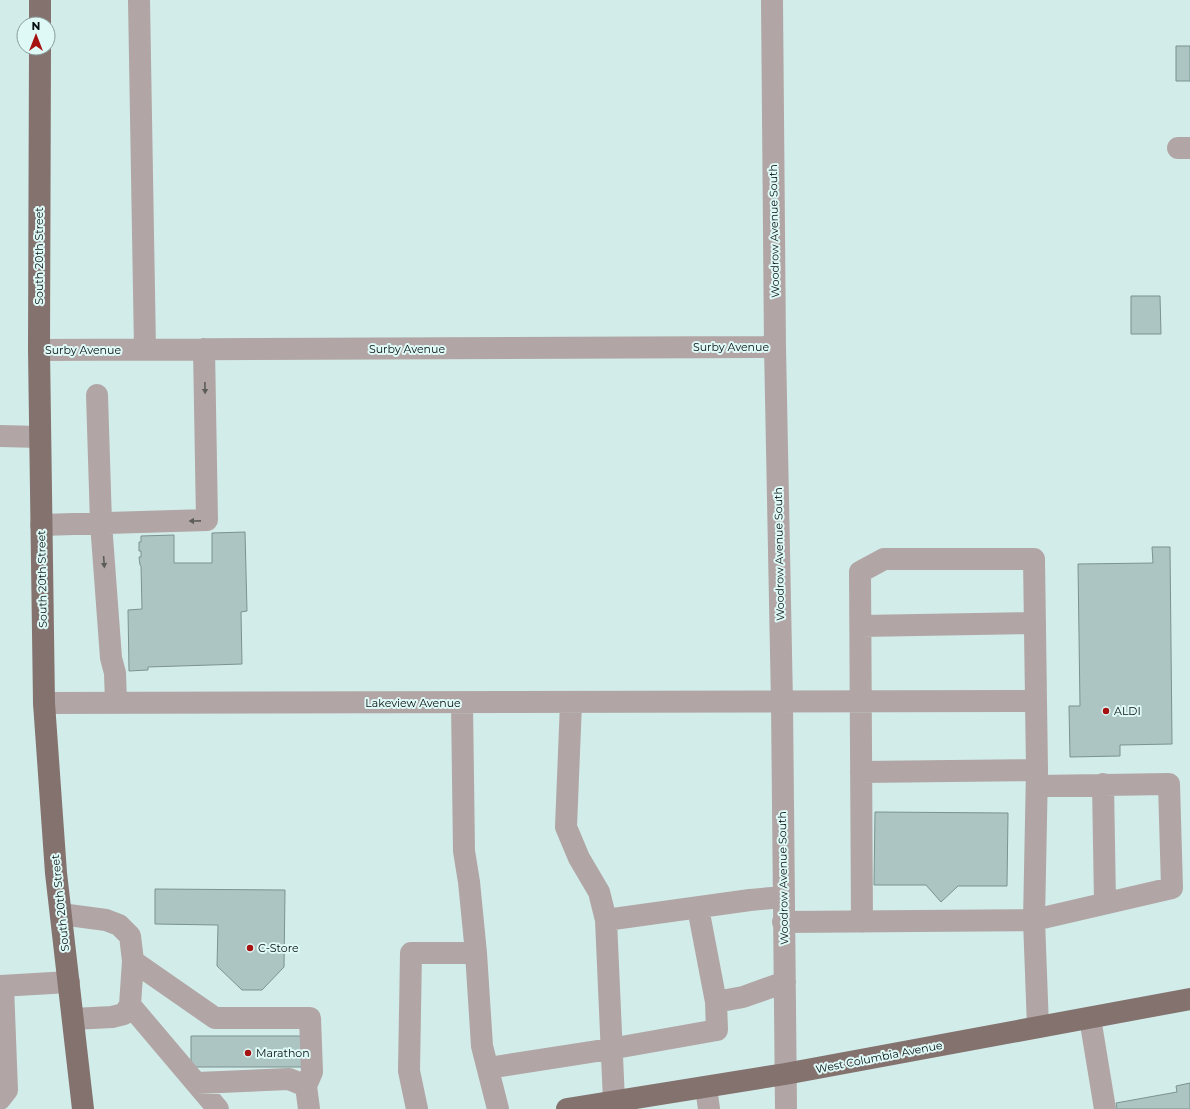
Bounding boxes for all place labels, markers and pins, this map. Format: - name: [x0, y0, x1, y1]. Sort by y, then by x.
- place label: ALDI: [1114, 704, 1141, 718]
- marker: ALDI: [1101, 706, 1111, 716]
- place label: C-Store: [258, 941, 299, 955]
- marker: C-Store: [245, 943, 255, 953]
- place label: Marathon: [256, 1046, 310, 1060]
- marker: Marathon: [243, 1048, 253, 1058]

